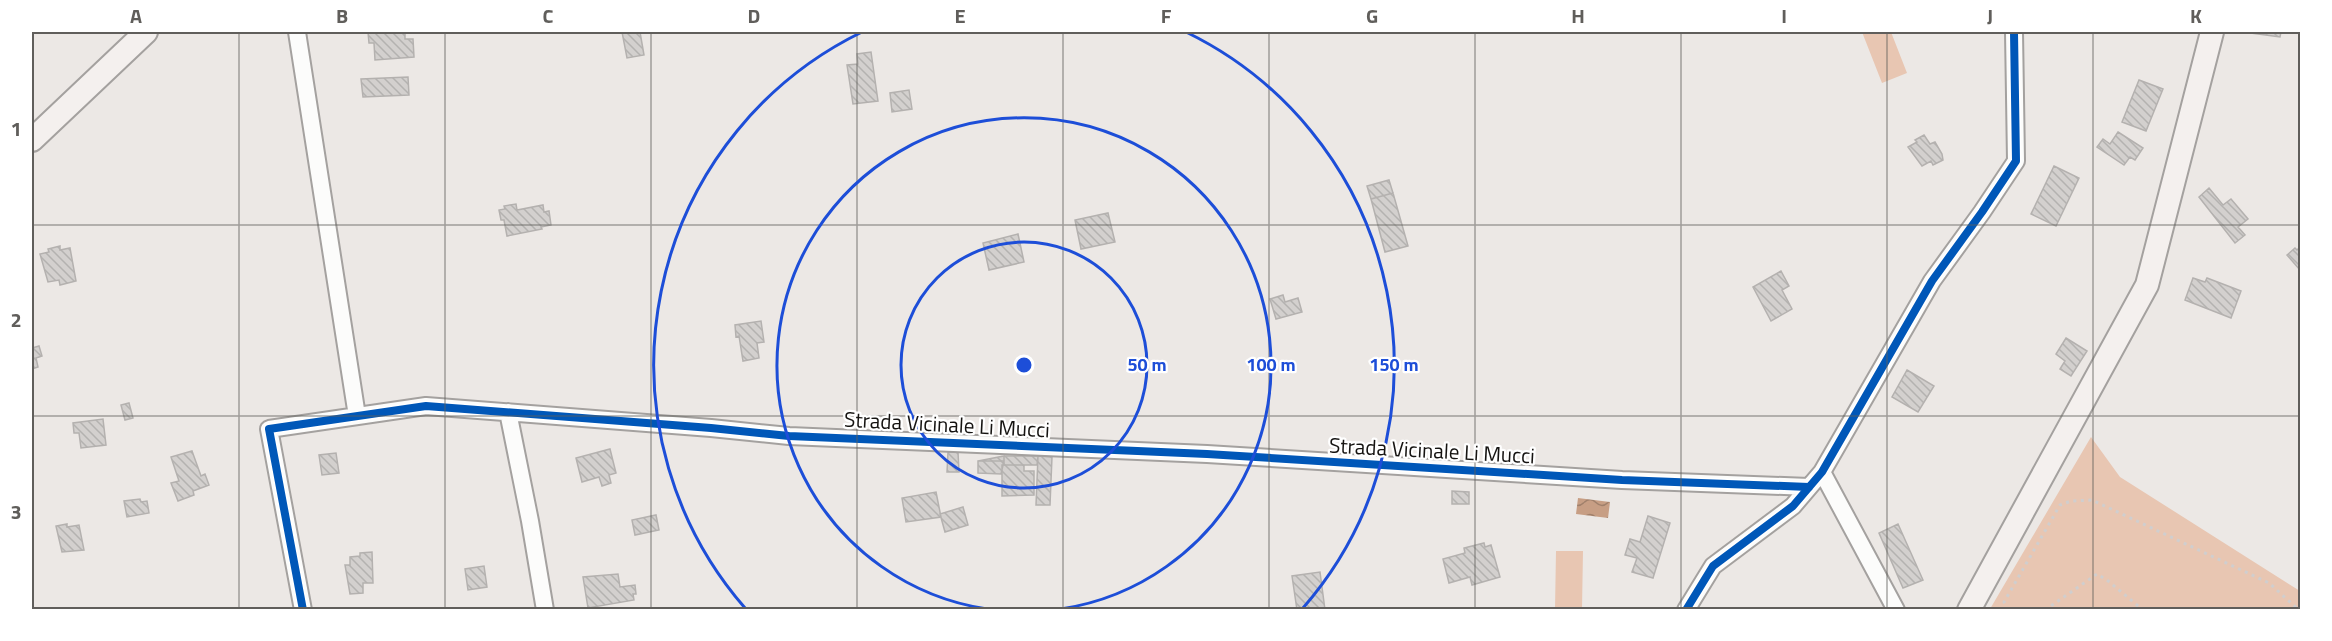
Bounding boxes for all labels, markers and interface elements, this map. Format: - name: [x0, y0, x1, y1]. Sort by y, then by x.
- text: A: [130, 0, 142, 31]
- text: B: [336, 0, 348, 31]
- text: C: [543, 0, 554, 31]
- text: D: [748, 0, 760, 31]
- text: E: [954, 0, 966, 31]
- text: F: [1161, 0, 1172, 31]
- text: G: [1366, 0, 1378, 31]
- text: H: [1571, 0, 1585, 31]
- text: I: [1781, 0, 1787, 31]
- text: J: [1987, 0, 1993, 31]
- text: K: [2190, 0, 2202, 31]
- text: 1: [10, 113, 22, 144]
- text: 2: [10, 304, 22, 335]
- text: 50 m: [1127, 351, 1167, 378]
- text: 100 m: [1246, 351, 1296, 378]
- text: 150 m: [1369, 351, 1419, 378]
- centre of rings: [1014, 355, 1034, 375]
- street label: Strada Vicinale Li Mucci: [843, 403, 1051, 445]
- street label: Strada Vicinale Li Mucci: [1328, 429, 1536, 471]
- text: 3: [10, 496, 22, 527]

